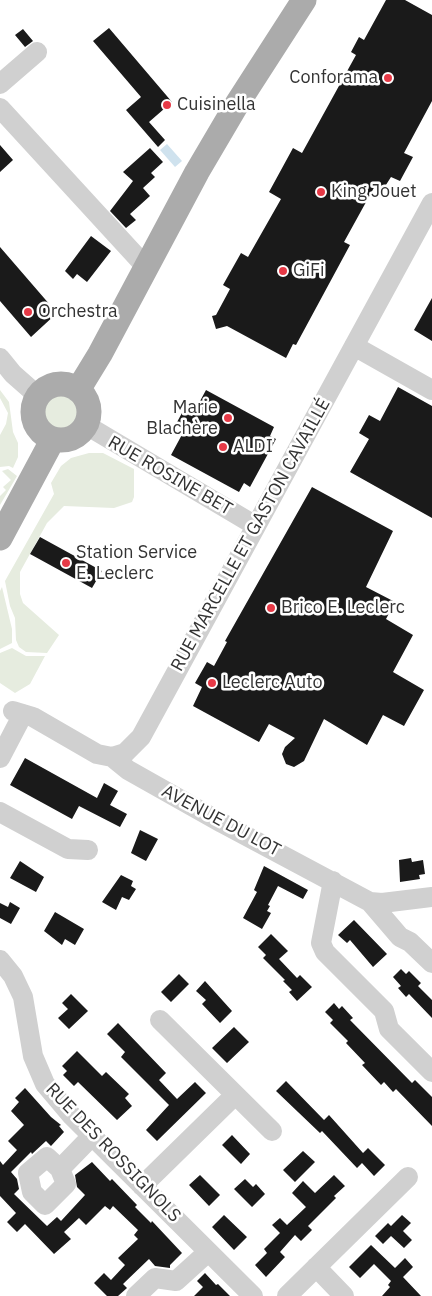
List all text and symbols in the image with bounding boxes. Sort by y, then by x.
place label: Conforama [289,67,378,89]
marker: Conforama [382,72,394,84]
place label: Cuisinella [177,94,256,116]
marker: Cuisinella [161,99,173,111]
place label: King Jouet [331,181,417,203]
marker: King Jouet [315,186,327,198]
place label: GiFi [293,260,325,282]
marker: GiFi [277,265,289,277]
place label: Orchestra [38,301,118,323]
marker: Orchestra [22,306,34,318]
street label: RUE MARCELLE ET GASTON CAVAILLÉ [167,395,335,675]
place label: Marie Blachère [146,397,218,439]
marker: Marie Blachère [222,412,234,424]
street label: RUE ROSINE BET [104,432,236,520]
place label: ALDI [233,436,273,458]
marker: ALDI [217,441,229,453]
place label: Station Service E. Leclerc [76,542,197,584]
marker: Station Service E. Leclerc [60,557,72,569]
place label: Brico E. Leclerc [281,597,405,619]
marker: Brico E. Leclerc [265,602,277,614]
place label: Leclerc Auto [222,672,322,694]
marker: Leclerc Auto [206,677,218,689]
street label: AVENUE DU LOT [158,781,284,861]
street label: RUE DES ROSSIGNOLS [41,1079,185,1227]

